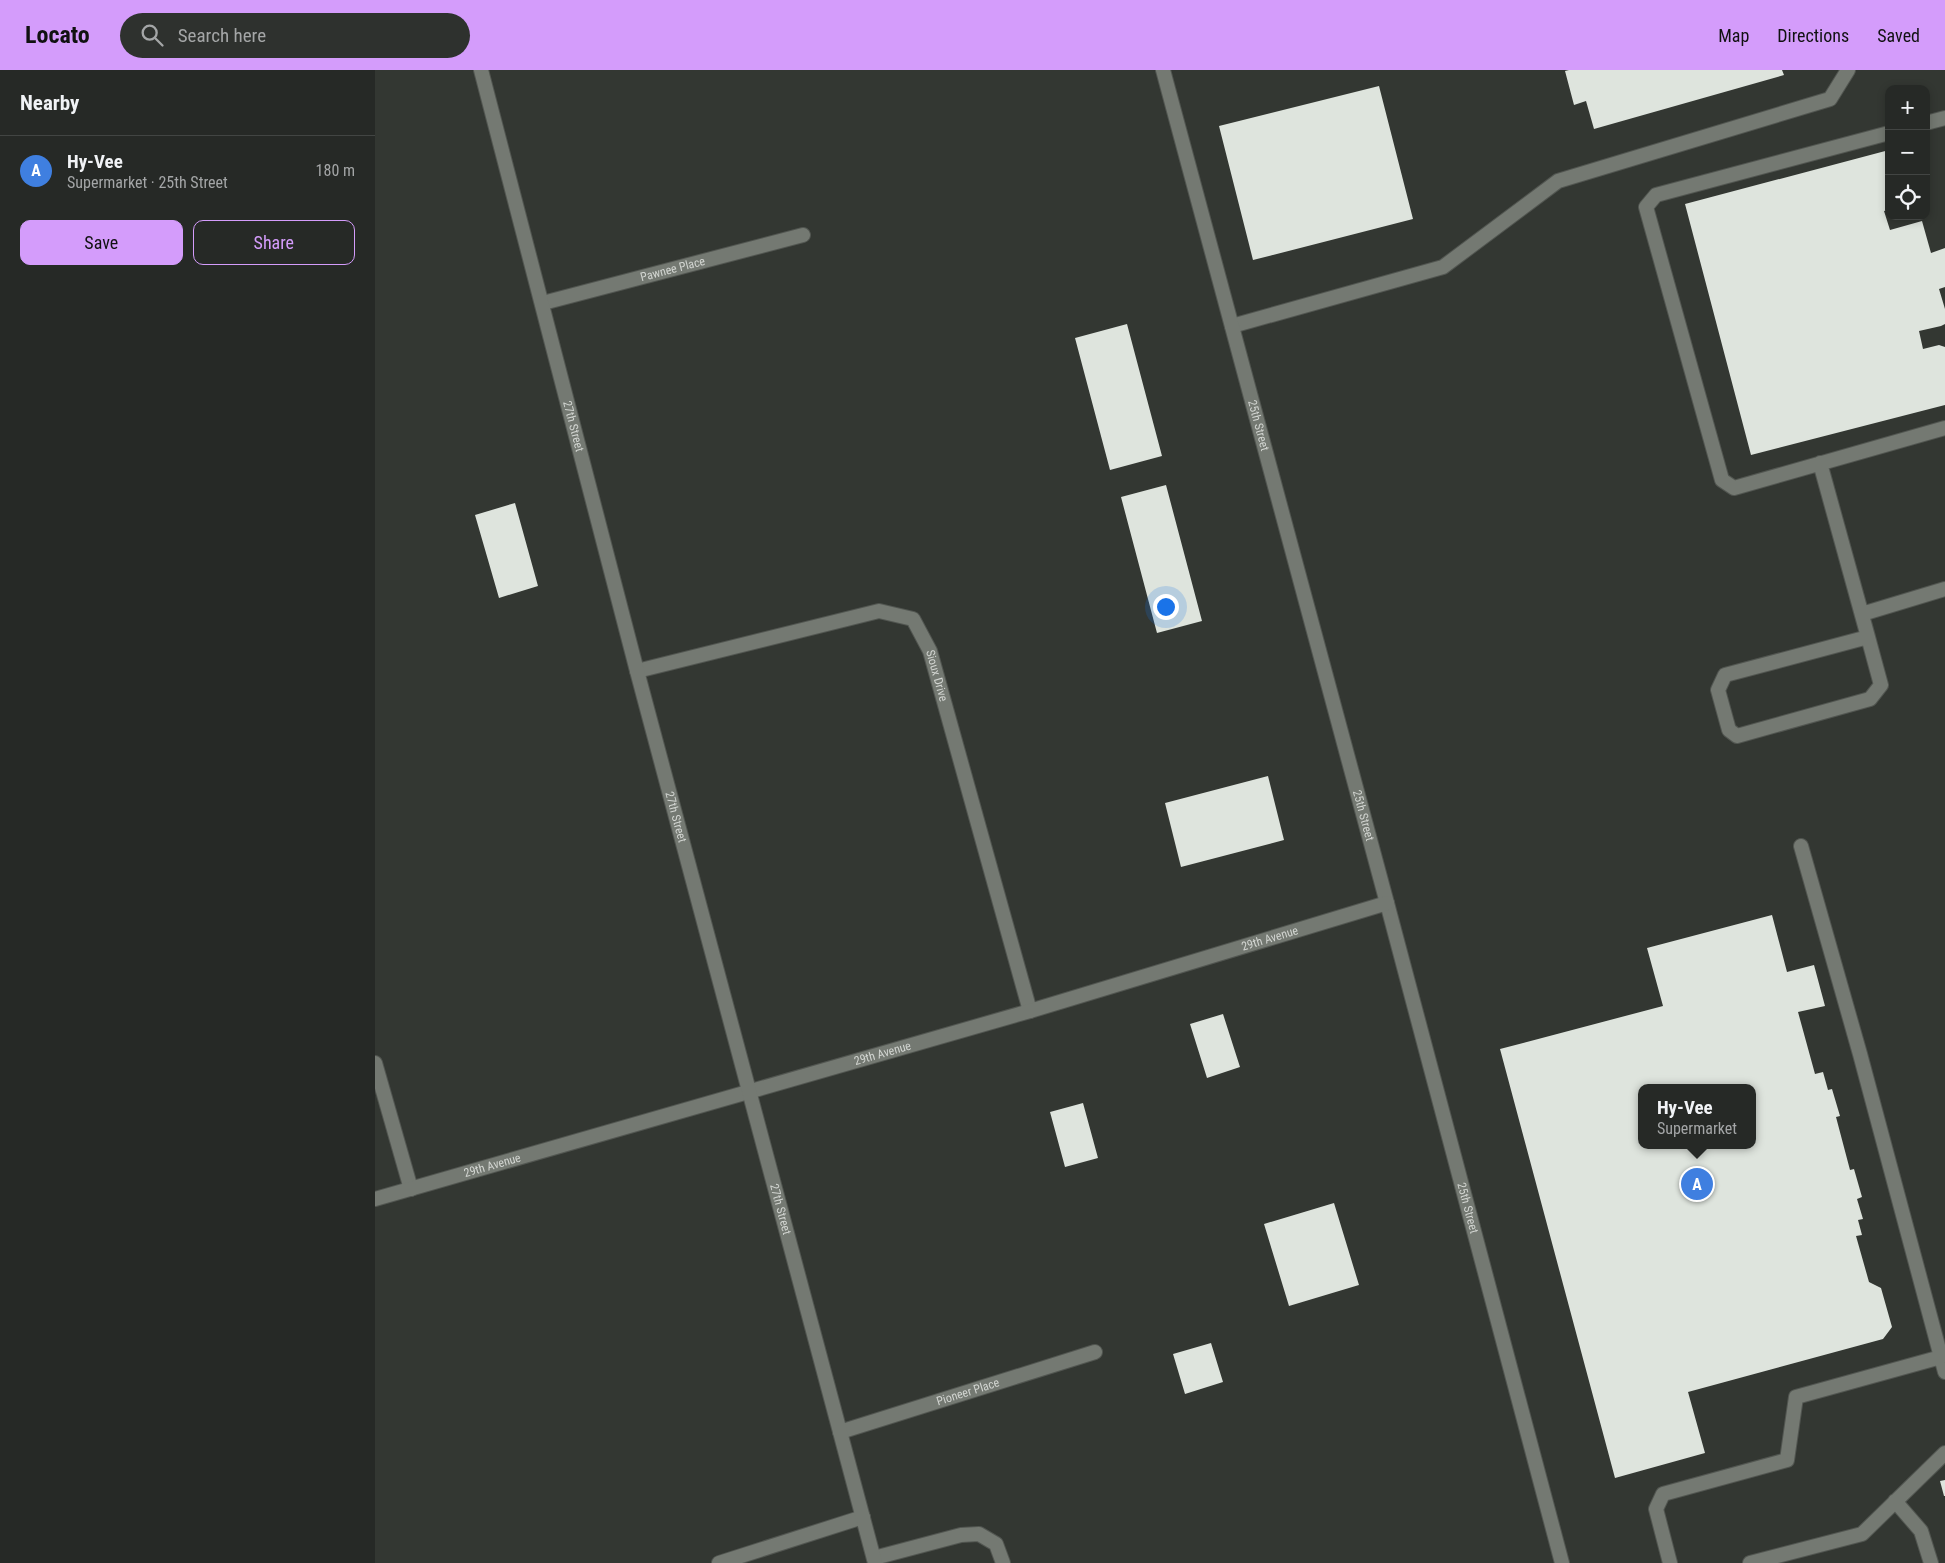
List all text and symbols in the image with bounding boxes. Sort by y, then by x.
search box [120,13,470,58]
text: Locato [25,21,90,49]
icon: search [138,21,166,49]
text: Search here [178,24,266,47]
text: Map [1718,25,1749,46]
text: Directions [1777,25,1849,46]
text: Saved [1877,25,1920,46]
map controls [1885,85,1930,220]
button: + [1885,85,1930,130]
text: Nearby [20,91,79,115]
button: − [1885,130,1930,175]
text: Hy-Vee [67,150,123,173]
text: A [31,161,41,180]
text: 180 m [316,161,355,180]
text: Supermarket · 25th Street [67,173,228,192]
button: locate [1885,175,1930,220]
button: Save [20,220,183,265]
button: Share [193,220,355,265]
street label: Pawnee Place [639,254,707,284]
street label: 25th Street [1245,398,1272,453]
street label: 27th Street [560,399,587,454]
your location [1153,594,1179,620]
street label: Sioux Drive [923,648,951,703]
street label: 25th Street [1350,789,1377,843]
street label: 27th Street [662,790,690,844]
street label: 29th Avenue [1240,923,1300,954]
street label: 29th Avenue [852,1038,913,1068]
popup [1638,1084,1756,1149]
text: Hy-Vee [1657,1096,1713,1119]
text: Supermarket [1657,1119,1737,1138]
street label: 29th Avenue [462,1150,523,1180]
pin: A [1681,1165,1713,1203]
street label: 25th Street [1454,1181,1481,1235]
street label: 27th Street [767,1182,794,1237]
street label: Pioneer Place [935,1375,1001,1408]

